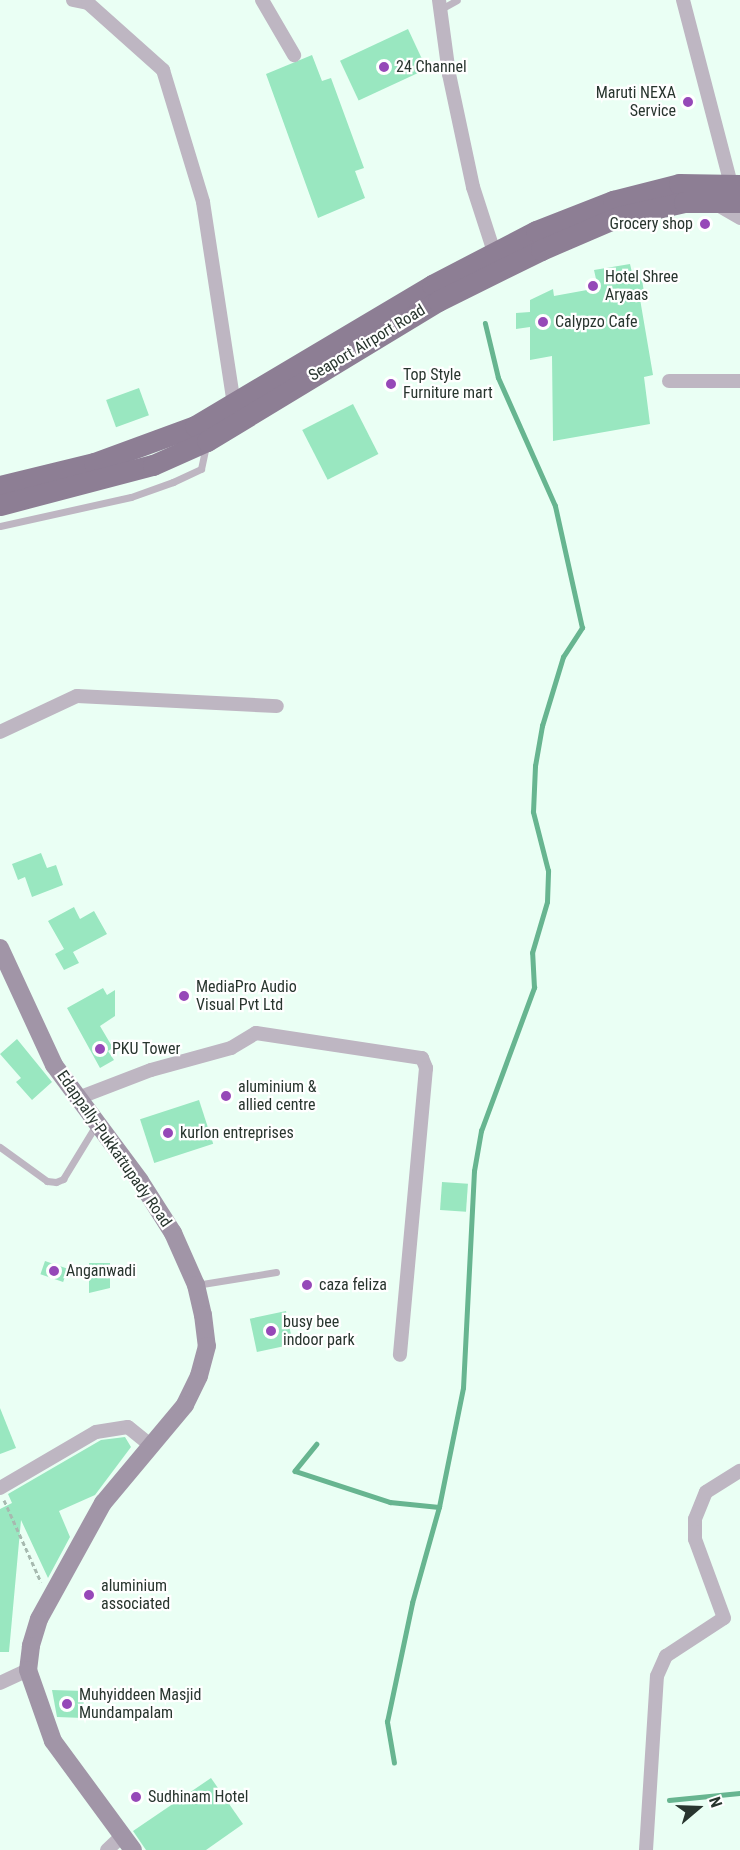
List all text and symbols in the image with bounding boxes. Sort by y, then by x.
place label: 24 Channel [396,57,467,77]
marker: 24 Channel [377,60,391,74]
place label: Maruti NEXA Service [596,83,676,121]
marker: Maruti NEXA Service [681,95,695,109]
place label: Grocery shop [610,214,693,234]
marker: Grocery shop [698,217,712,231]
place label: Hotel Shree Aryaas [605,267,678,305]
marker: Hotel Shree Aryaas [586,279,600,293]
street label: Seaport Airport Road [305,301,429,385]
place label: Calypzo Cafe [555,312,638,332]
marker: Calypzo Cafe [536,315,550,329]
place label: Top Style Furniture mart [403,365,493,403]
marker: Top Style Furniture mart [384,377,398,391]
place label: MediaPro Audio Visual Pvt Ltd [196,977,297,1015]
marker: MediaPro Audio Visual Pvt Ltd [177,989,191,1003]
place label: PKU Tower [112,1039,181,1059]
marker: PKU Tower [93,1042,107,1056]
street label: Edappally-Pukkattupady Road [53,1067,175,1231]
place label: aluminium & allied centre [238,1077,316,1115]
marker: aluminium & allied centre [219,1089,233,1103]
place label: kurlon entreprises [180,1123,294,1143]
marker: kurlon entreprises [161,1126,175,1140]
place label: Anganwadi [66,1261,136,1281]
marker: Anganwadi [47,1264,61,1278]
place label: caza feliza [319,1275,387,1295]
marker: caza feliza [300,1278,314,1292]
place label: busy bee indoor park [283,1312,355,1350]
marker: busy bee indoor park [264,1324,278,1338]
place label: aluminium associated [101,1576,170,1614]
marker: aluminium associated [82,1588,96,1602]
place label: Muhyiddeen Masjid Mundampalam [79,1685,201,1723]
marker: Muhyiddeen Masjid Mundampalam [60,1697,74,1711]
north arrow [668,1778,728,1838]
place label: Sudhinam Hotel [148,1787,248,1807]
marker: Sudhinam Hotel [129,1790,143,1804]
text: N [705,1794,726,1810]

